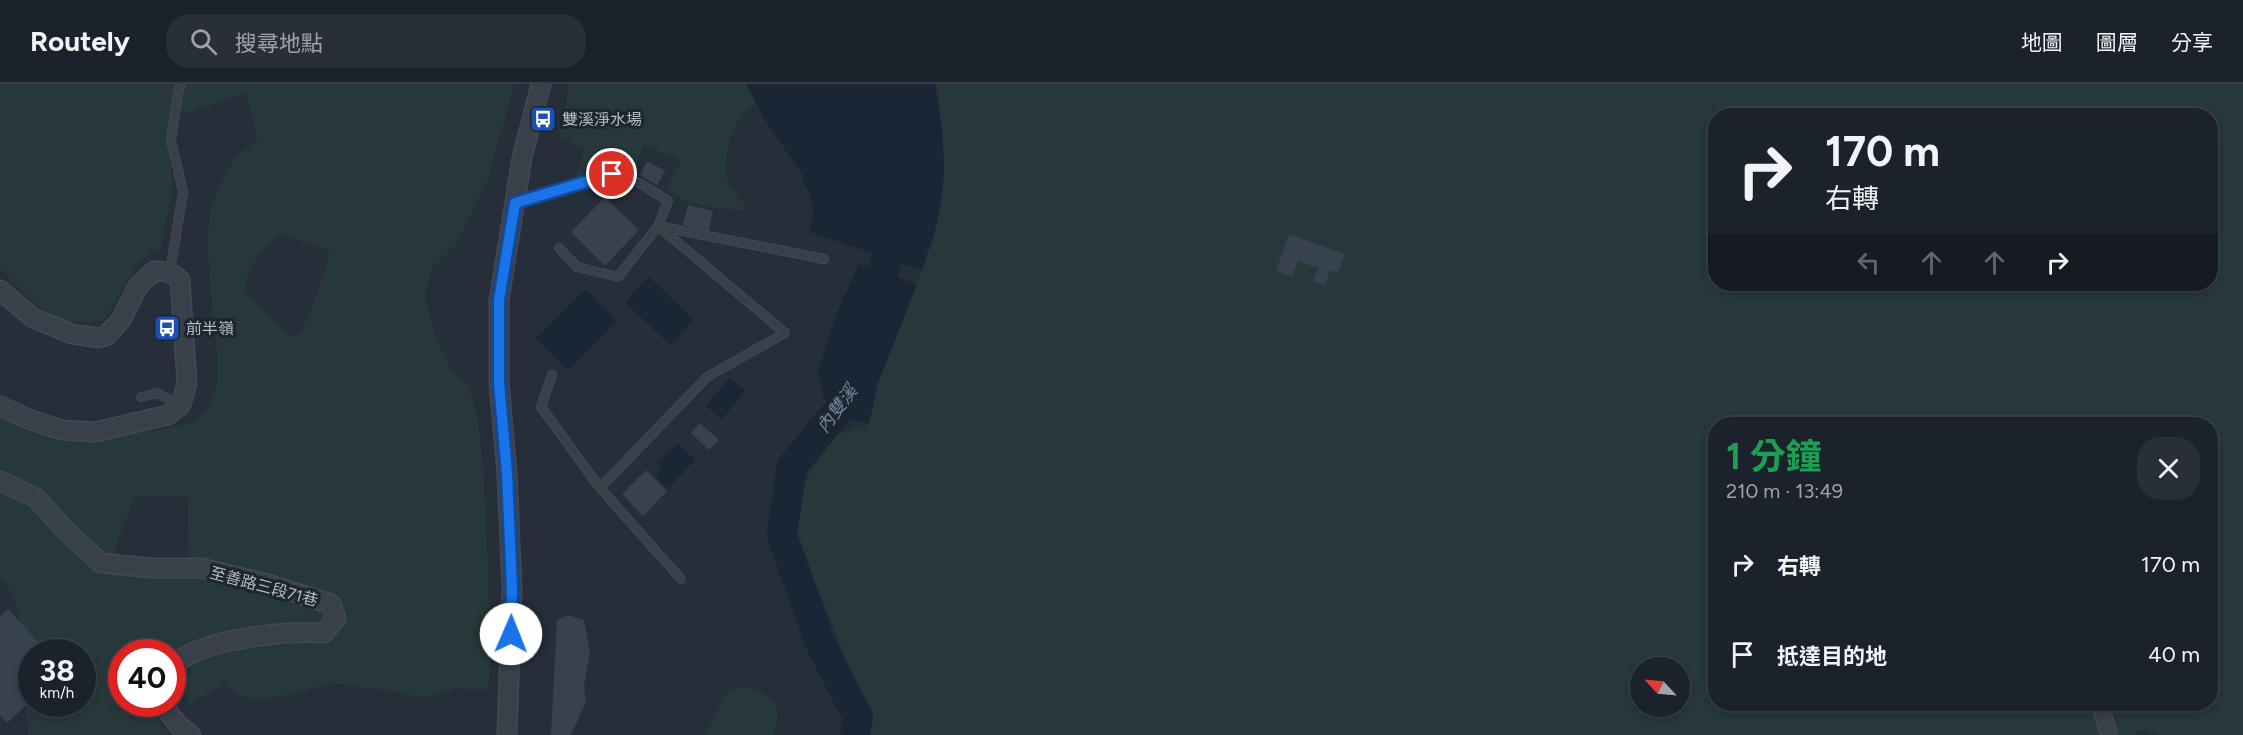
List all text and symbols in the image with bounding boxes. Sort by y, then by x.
search box [166,14,586,68]
text: Routely [30,24,130,58]
icon: search [187,25,220,58]
text: 搜尋地點 [235,30,323,57]
text: 地圖 [2021,30,2063,55]
text: 圖層 [2096,30,2138,55]
text: 分享 [2171,30,2213,55]
bus stop icon: 雙溪淨水場 [528,104,558,134]
place label: 雙溪淨水場 [562,110,642,129]
text: 170 m [1825,126,1940,177]
icon: right [1726,132,1804,210]
pin [586,148,637,199]
icon: arrive [595,157,628,190]
text: 右轉 [1825,182,1879,215]
icon: left [1852,246,1885,279]
icon: ahead [1915,246,1948,279]
icon: ahead [1978,246,2011,279]
icon: right [2041,246,2074,279]
bus stop icon: 前半嶺 [152,313,182,343]
place label: 前半嶺 [186,319,234,338]
water label: 內雙溪 [812,378,864,437]
text: 1 分鐘 [1726,435,1822,478]
button: close [2137,437,2200,500]
text: 210 m · 13:49 [1726,479,1843,503]
icon: right [1726,548,1759,581]
text: 170 m [2141,551,2200,578]
text: 右轉 [1777,553,1821,580]
street label: 至善路三段71巷 [208,563,320,610]
position arrow [479,602,543,666]
icon: arrive [1726,638,1759,671]
speed limit sign: 40 [108,639,186,717]
text: 40 m [2148,641,2200,668]
text: 抵達目的地 [1777,643,1887,670]
text: 38 [39,652,75,689]
north arrow [1630,657,1690,717]
map controls [1630,657,1690,717]
text: km/h [40,684,74,702]

